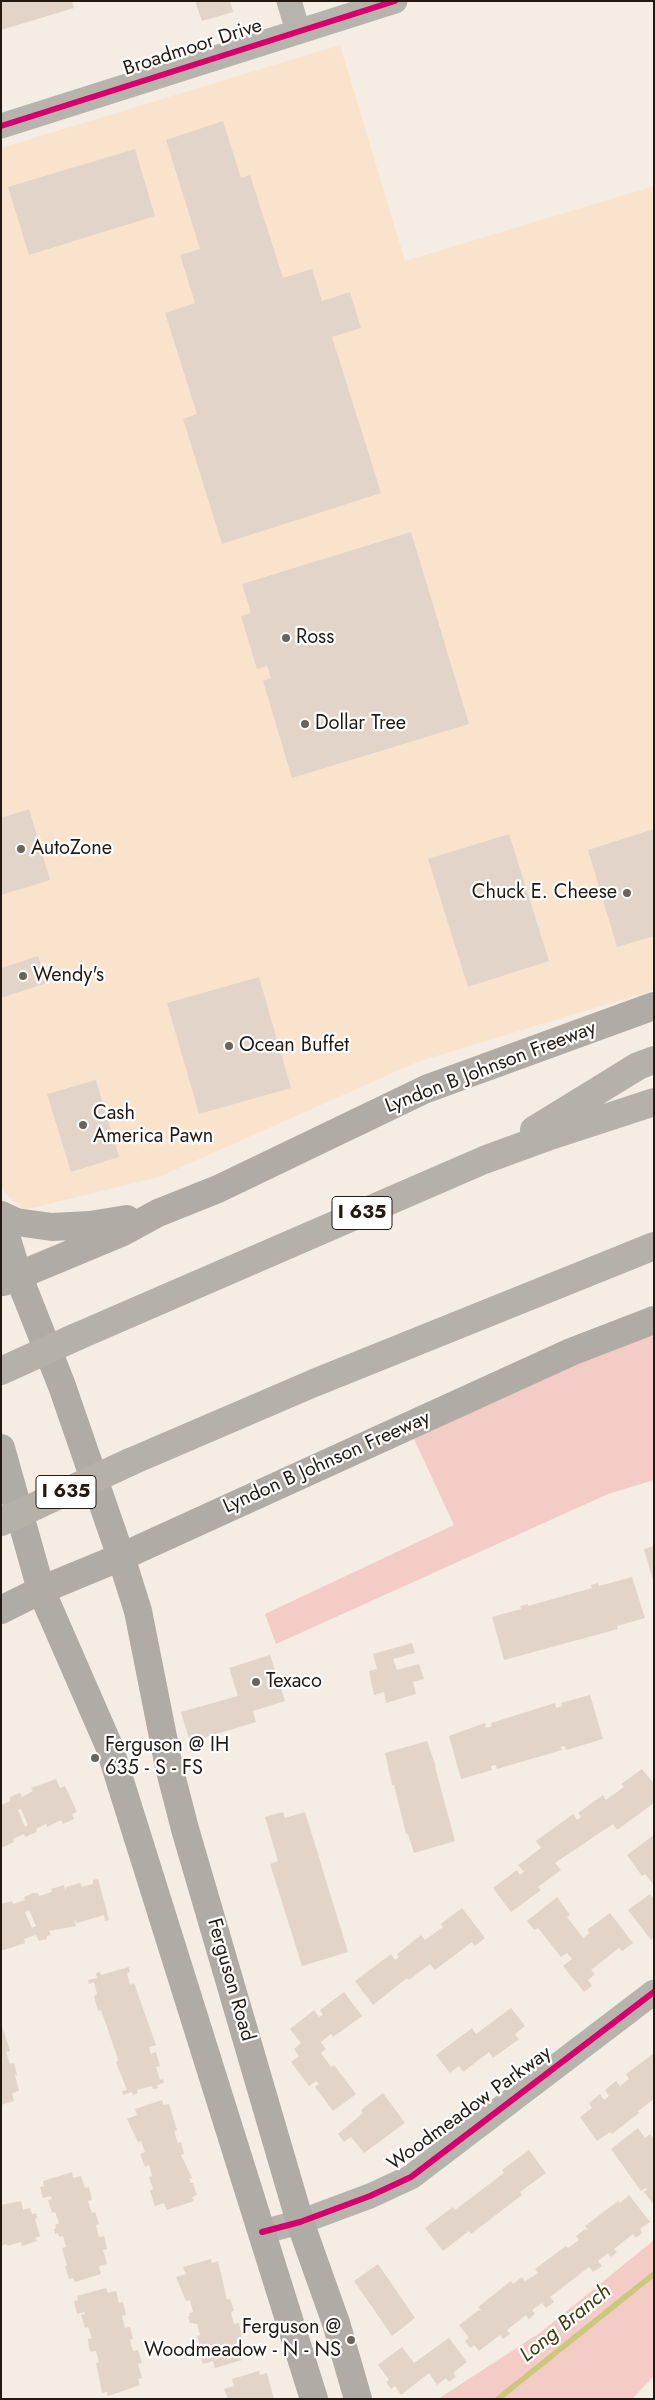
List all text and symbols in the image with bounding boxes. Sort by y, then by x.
street label: Broadmoor Drive [121,14,265,82]
place label: Ross [296,626,334,650]
marker: Ross [280,632,292,644]
place label: Dollar Tree [315,712,406,736]
marker: Dollar Tree [299,718,311,730]
place label: AutoZone [31,837,112,861]
marker: AutoZone [15,843,27,855]
place label: Chuck E. Cheese [472,881,617,905]
marker: Chuck E. Cheese [621,887,633,899]
place label: Wendy's [33,964,104,988]
marker: Wendy's [17,970,29,982]
street label: Lyndon B Johnson Freeway [382,1017,600,1119]
place label: Ocean Buffet [239,1034,349,1058]
marker: Ocean Buffet [223,1040,235,1052]
place label: Cash America Pawn [93,1102,213,1149]
marker: Cash America Pawn [77,1119,89,1131]
road number: I 635 [332,1196,392,1230]
street label: Lyndon B Johnson Freeway [220,1407,434,1519]
road number: I 635 [36,1475,96,1508]
place label: Texaco [266,1670,322,1694]
marker: Texaco [250,1676,262,1688]
place label: Ferguson @ IH 635 - S - FS [105,1734,229,1781]
marker: Ferguson @ IH 635 - S - FS [89,1752,101,1764]
street label: Ferguson Road [201,1916,259,2044]
street label: Woodmeadow Parkway [383,2042,557,2176]
water label: Long Branch [515,2280,617,2368]
place label: Ferguson @ Woodmeadow - N - NS [144,2316,341,2363]
marker: Ferguson @ Woodmeadow - N - NS [345,2334,357,2346]

